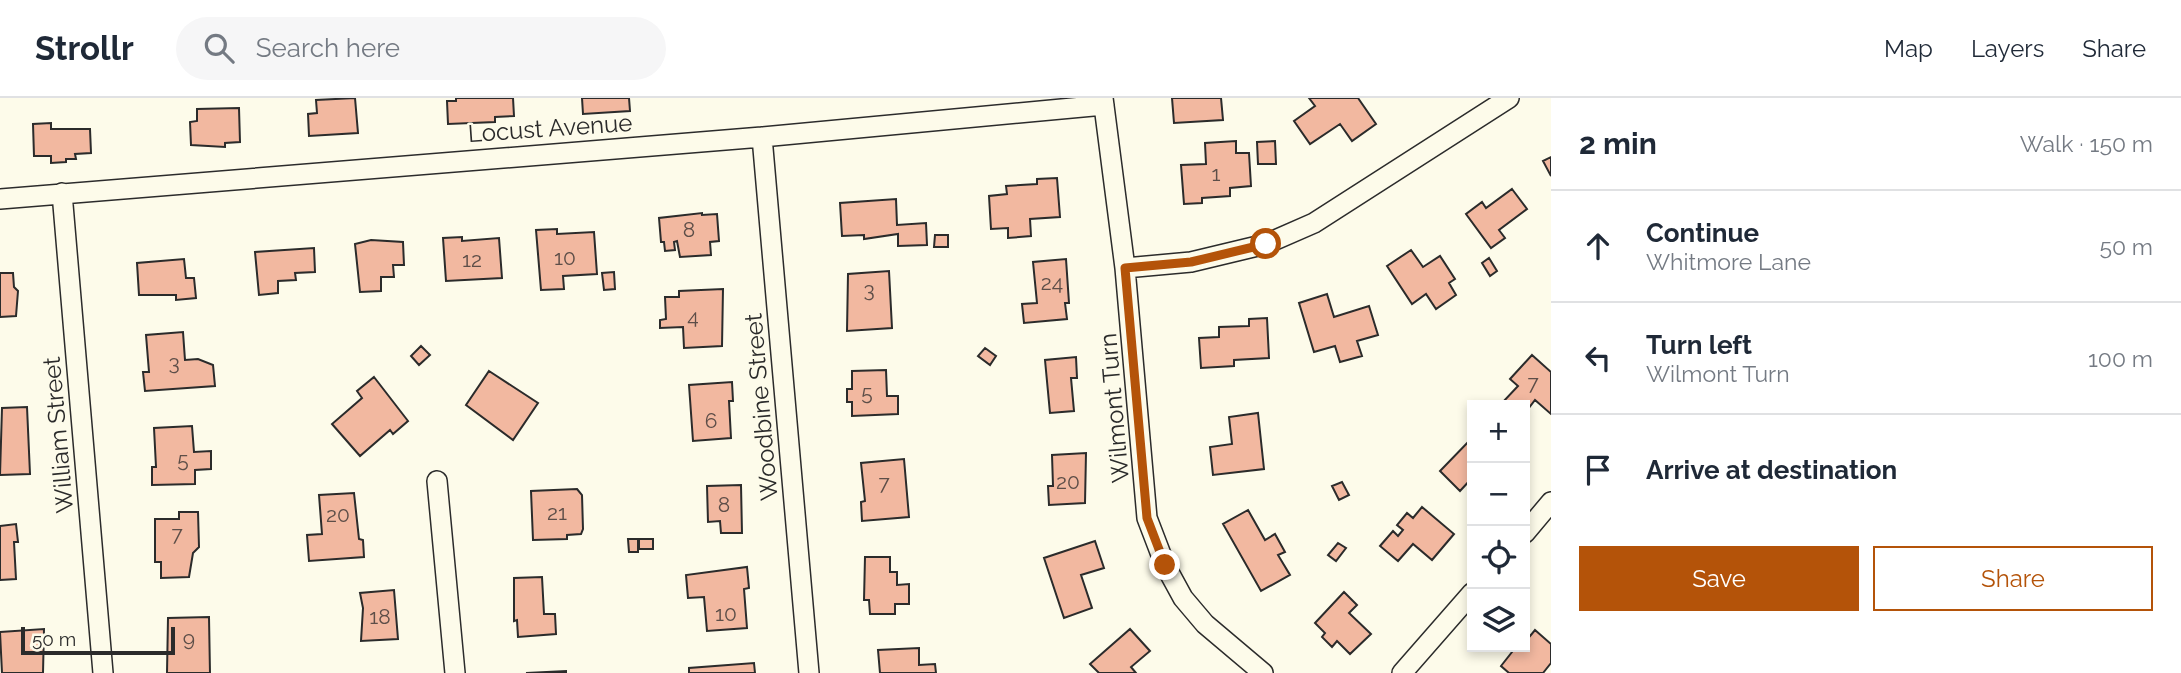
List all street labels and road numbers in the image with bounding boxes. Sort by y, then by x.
street label: Locust Avenue [467,108,633,148]
street label: Woodbine Street [738,312,784,502]
street label: Wilmont Turn [1093,332,1135,484]
street label: William Street [37,356,79,514]

